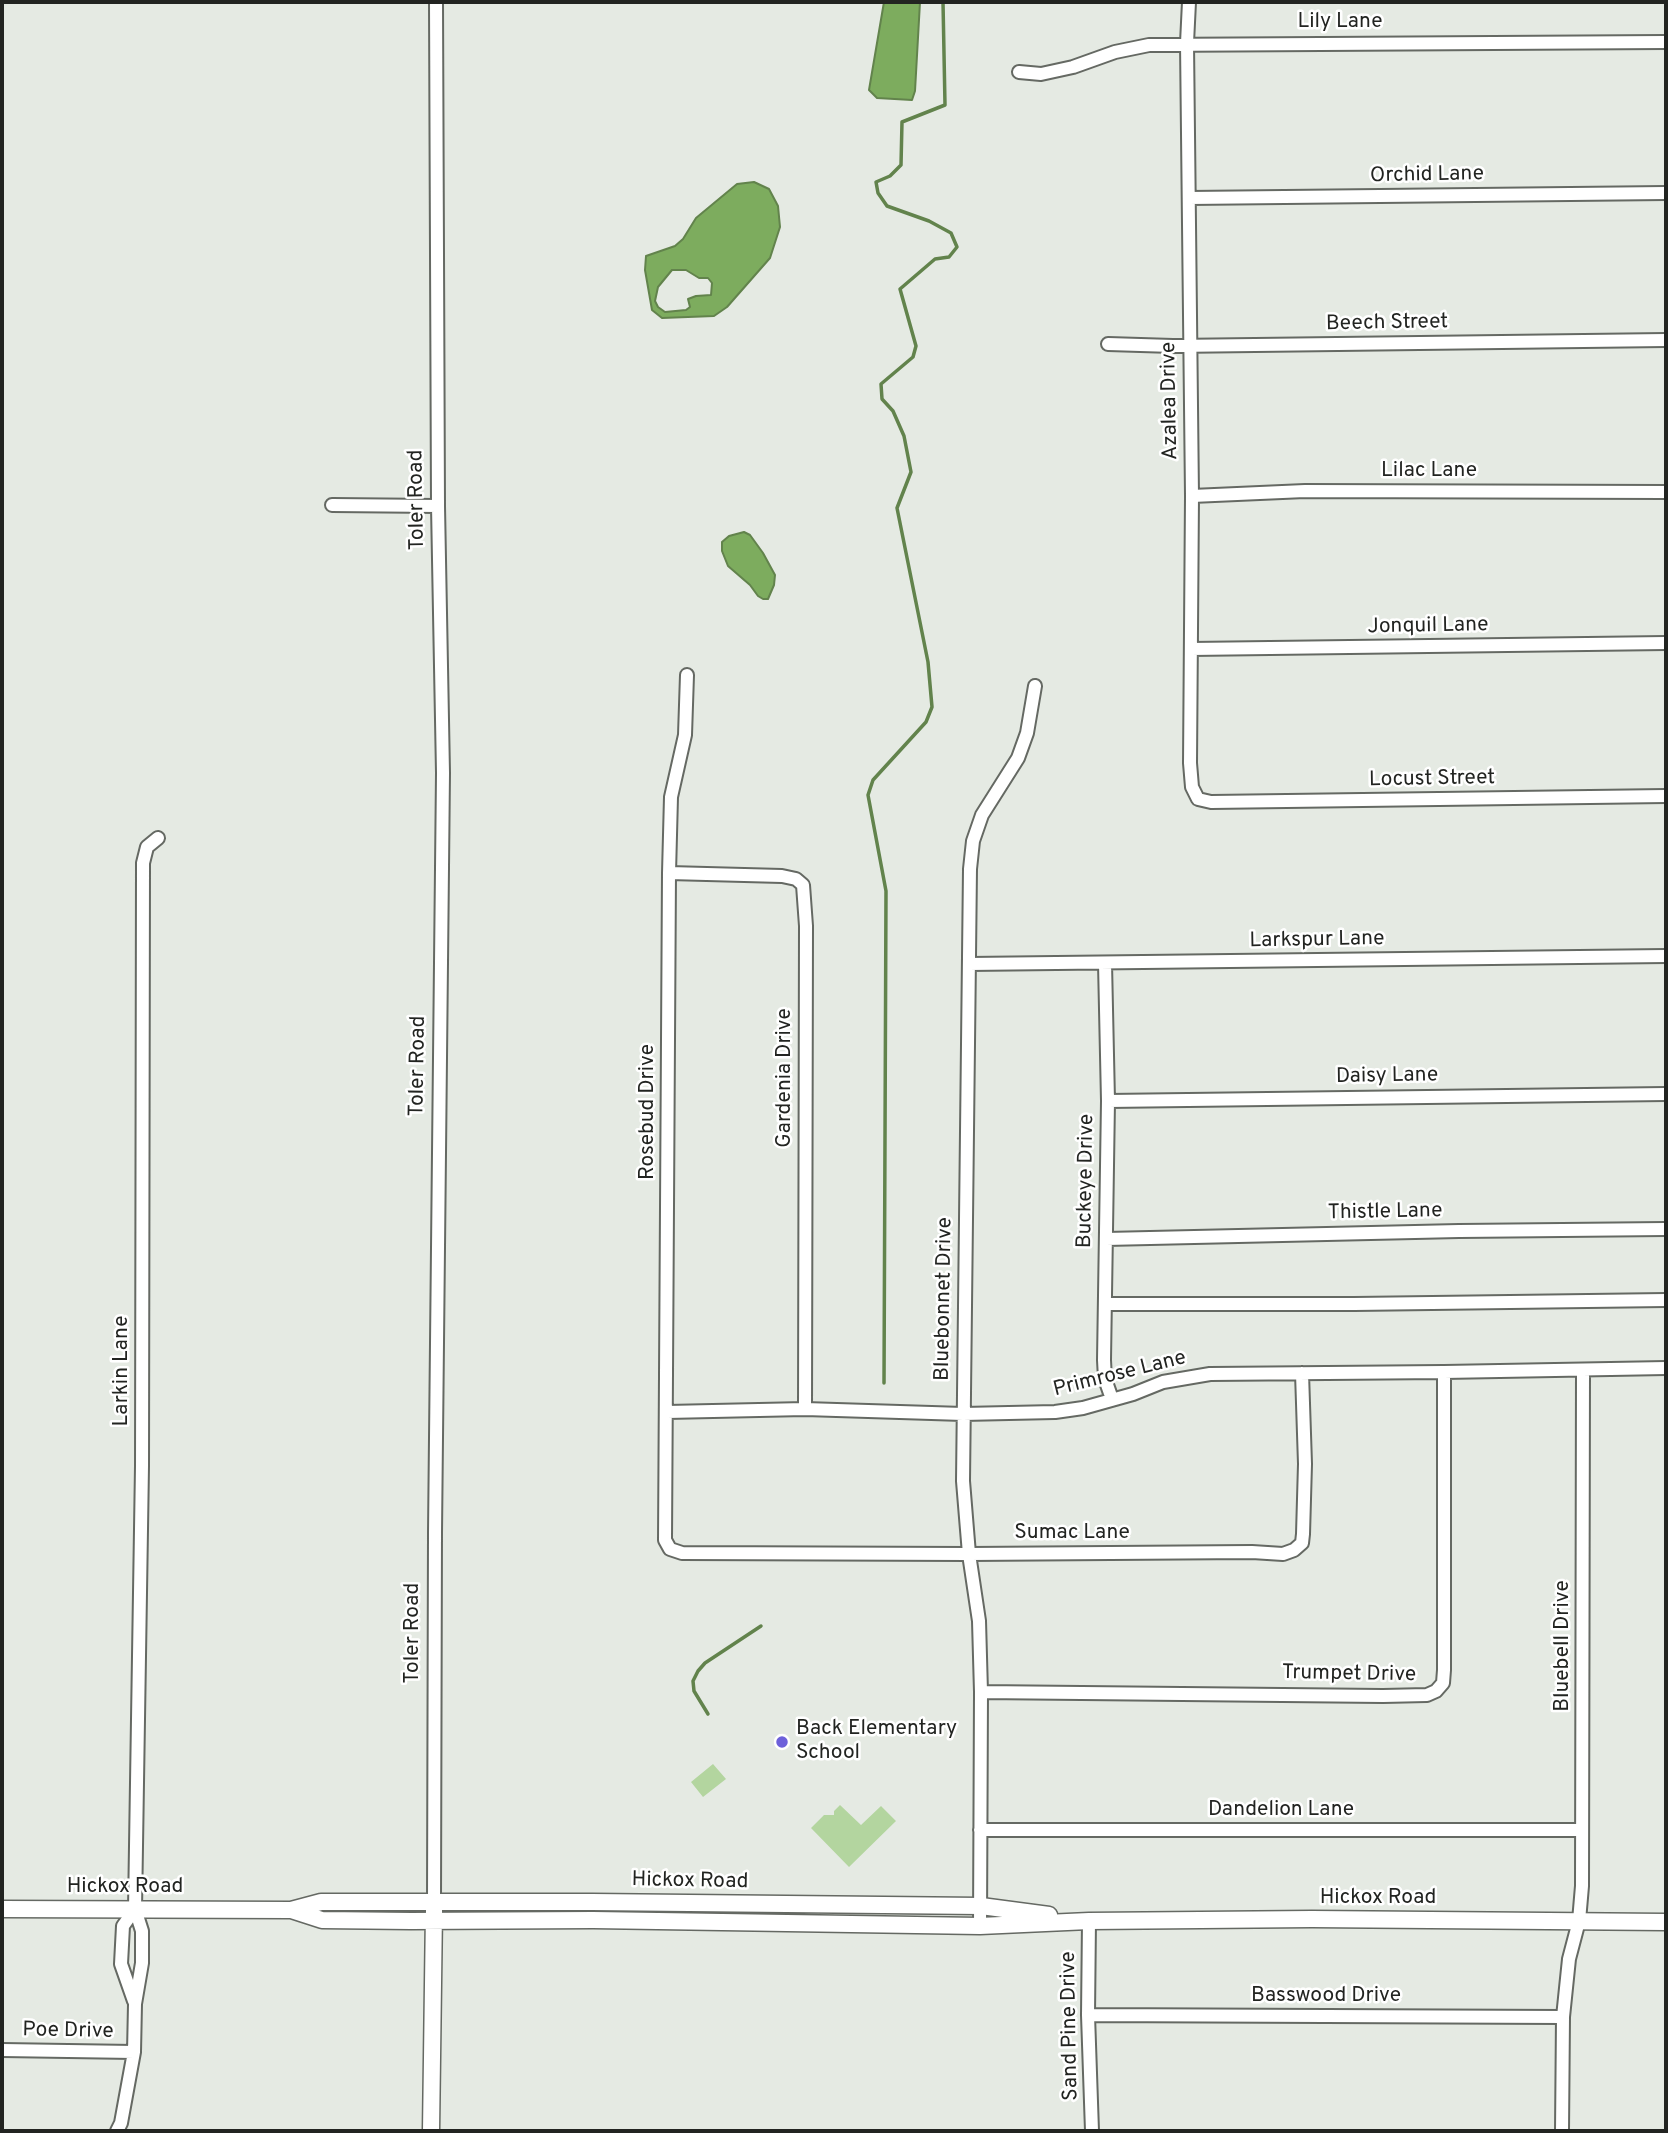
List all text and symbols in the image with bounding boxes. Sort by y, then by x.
street label: Lily Lane [1297,10,1383,36]
street label: Orchid Lane [1370,162,1484,190]
street label: Beech Street [1326,310,1448,338]
street label: Azalea Drive [1157,342,1185,460]
street label: Toler Road [405,449,431,551]
street label: Lilac Lane [1381,459,1477,485]
street label: Jonquil Lane [1367,613,1489,641]
street label: Locust Street [1369,766,1495,794]
street label: Larkspur Lane [1249,927,1385,955]
street label: Gardenia Drive [773,1008,799,1148]
street label: Toler Road [406,1015,432,1117]
street label: Rosebud Drive [636,1044,662,1180]
street label: Daisy Lane [1336,1064,1438,1090]
street label: Buckeye Drive [1073,1114,1101,1248]
street label: Thistle Lane [1327,1199,1443,1227]
street label: Bluebonnet Drive [931,1217,959,1381]
street label: Larkin Lane [110,1316,136,1426]
street label: Primrose Lane [1051,1346,1189,1404]
street label: Sumac Lane [1014,1521,1130,1547]
street label: Bluebell Drive [1551,1580,1577,1712]
street label: Toler Road [401,1583,427,1683]
street label: Trumpet Drive [1282,1661,1416,1689]
place label: Back Elementary School [796,1717,957,1767]
marker: Back Elementary School [774,1734,790,1750]
street label: Dandelion Lane [1208,1798,1354,1824]
street label: Hickox Road [631,1868,749,1896]
street label: Hickox Road [67,1875,183,1901]
street label: Hickox Road [1320,1886,1436,1912]
street label: Sand Pine Drive [1057,1951,1085,2101]
street label: Basswood Drive [1251,1984,1401,2010]
street label: Poe Drive [22,2019,114,2045]

